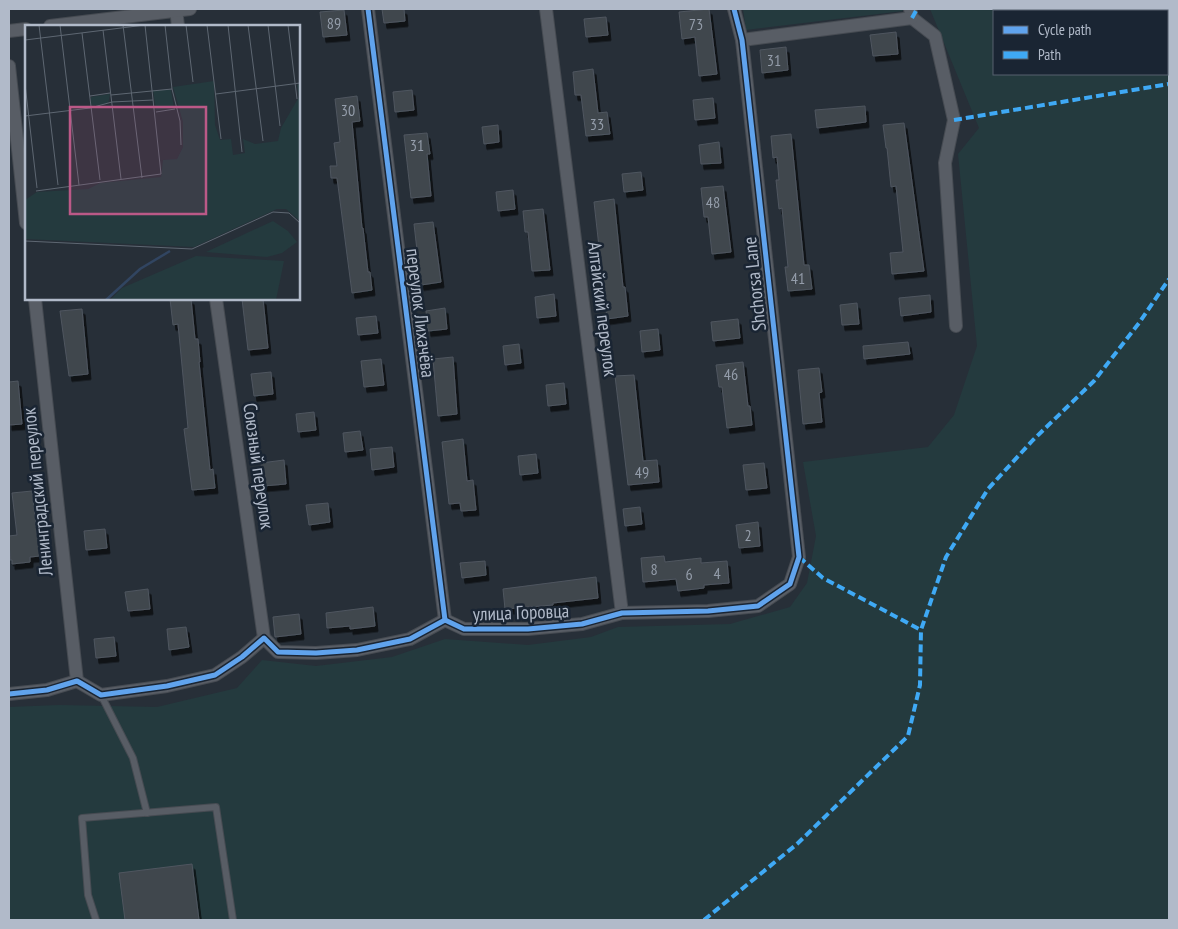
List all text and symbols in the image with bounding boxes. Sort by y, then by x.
legend [993,10,1168,75]
house number: 89 [327,13,341,33]
house number: 73 [689,14,703,34]
text: Cycle path [1038,20,1091,39]
inset map [25,25,300,300]
text: Path [1038,45,1061,64]
house number: 31 [767,50,781,70]
house number: 30 [341,100,355,120]
house number: 33 [590,114,604,134]
house number: 31 [410,135,424,155]
house number: 48 [706,192,720,212]
street label: Shchorsa Lane [737,236,771,332]
street label: Алтайский переулок [583,240,623,378]
street label: переулок Лихачёва [401,247,441,379]
house number: 41 [791,268,805,288]
house number: 46 [724,364,738,384]
street label: Союзный переулок [238,401,280,531]
street label: Ленинградский переулок [16,406,58,578]
house number: 49 [635,462,649,482]
house number: 2 [744,525,752,545]
house number: 8 [650,559,658,579]
house number: 4 [713,563,721,583]
house number: 6 [685,564,693,584]
street label: улица Горовца [472,598,570,626]

